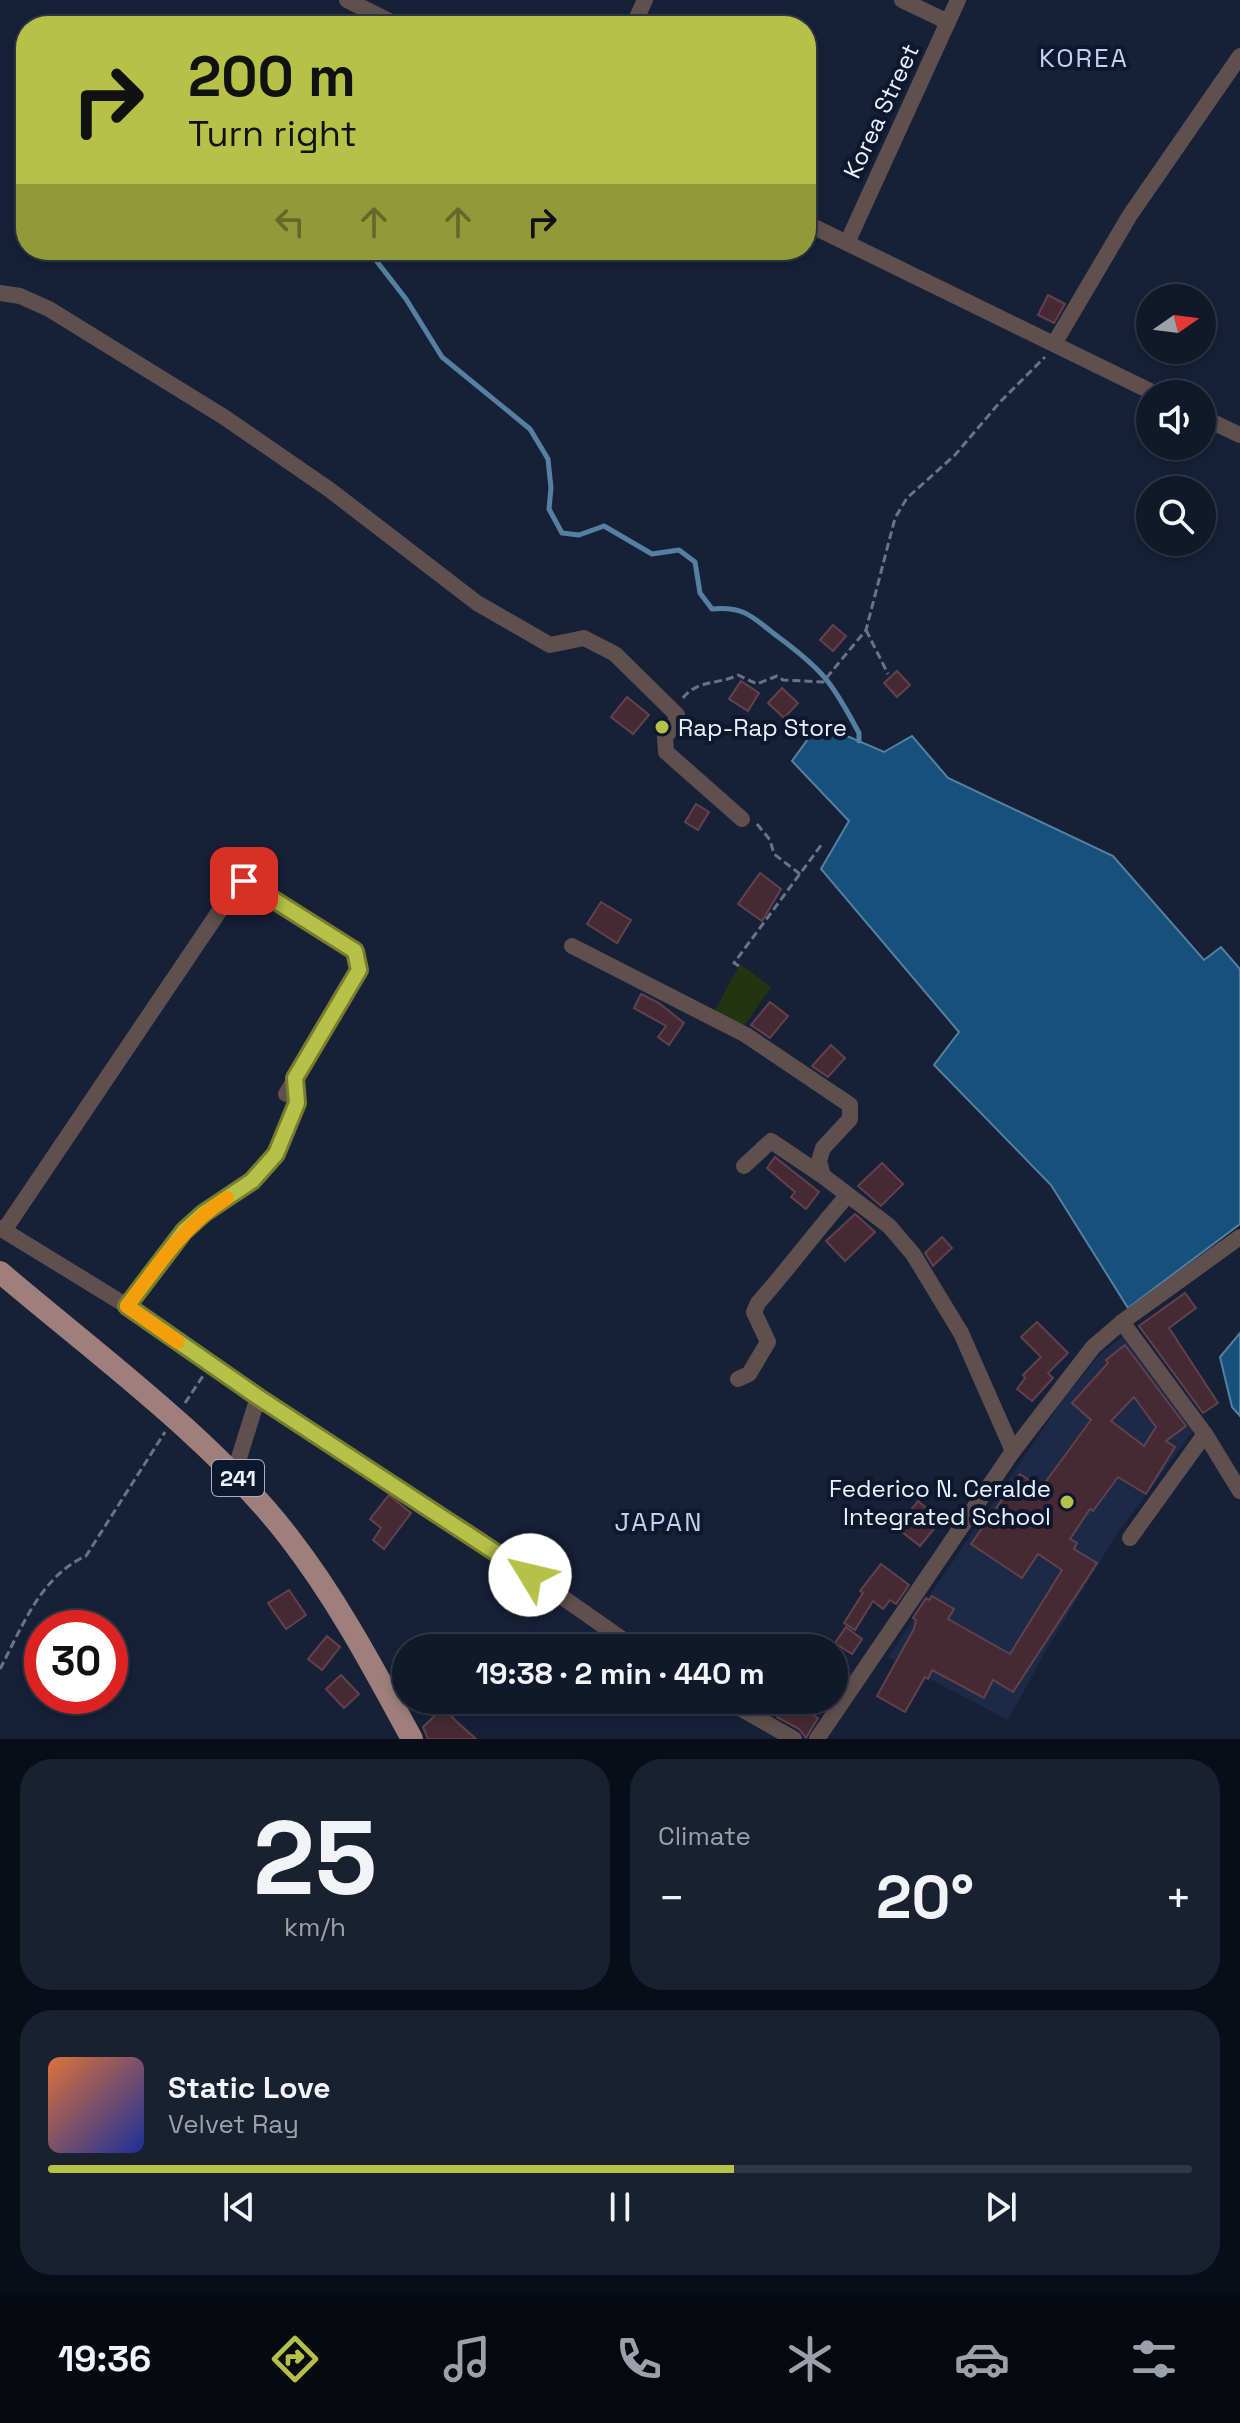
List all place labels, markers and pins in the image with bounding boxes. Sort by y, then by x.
place label: Rap-Rap Store [678,712,847,743]
marker: Rap-Rap Store [653,718,671,736]
pin [210,847,278,915]
place label: Federico N. Ceralde Integrated School [829,1473,1051,1532]
marker: Federico N. Ceralde Integrated School [1058,1493,1076,1511]

